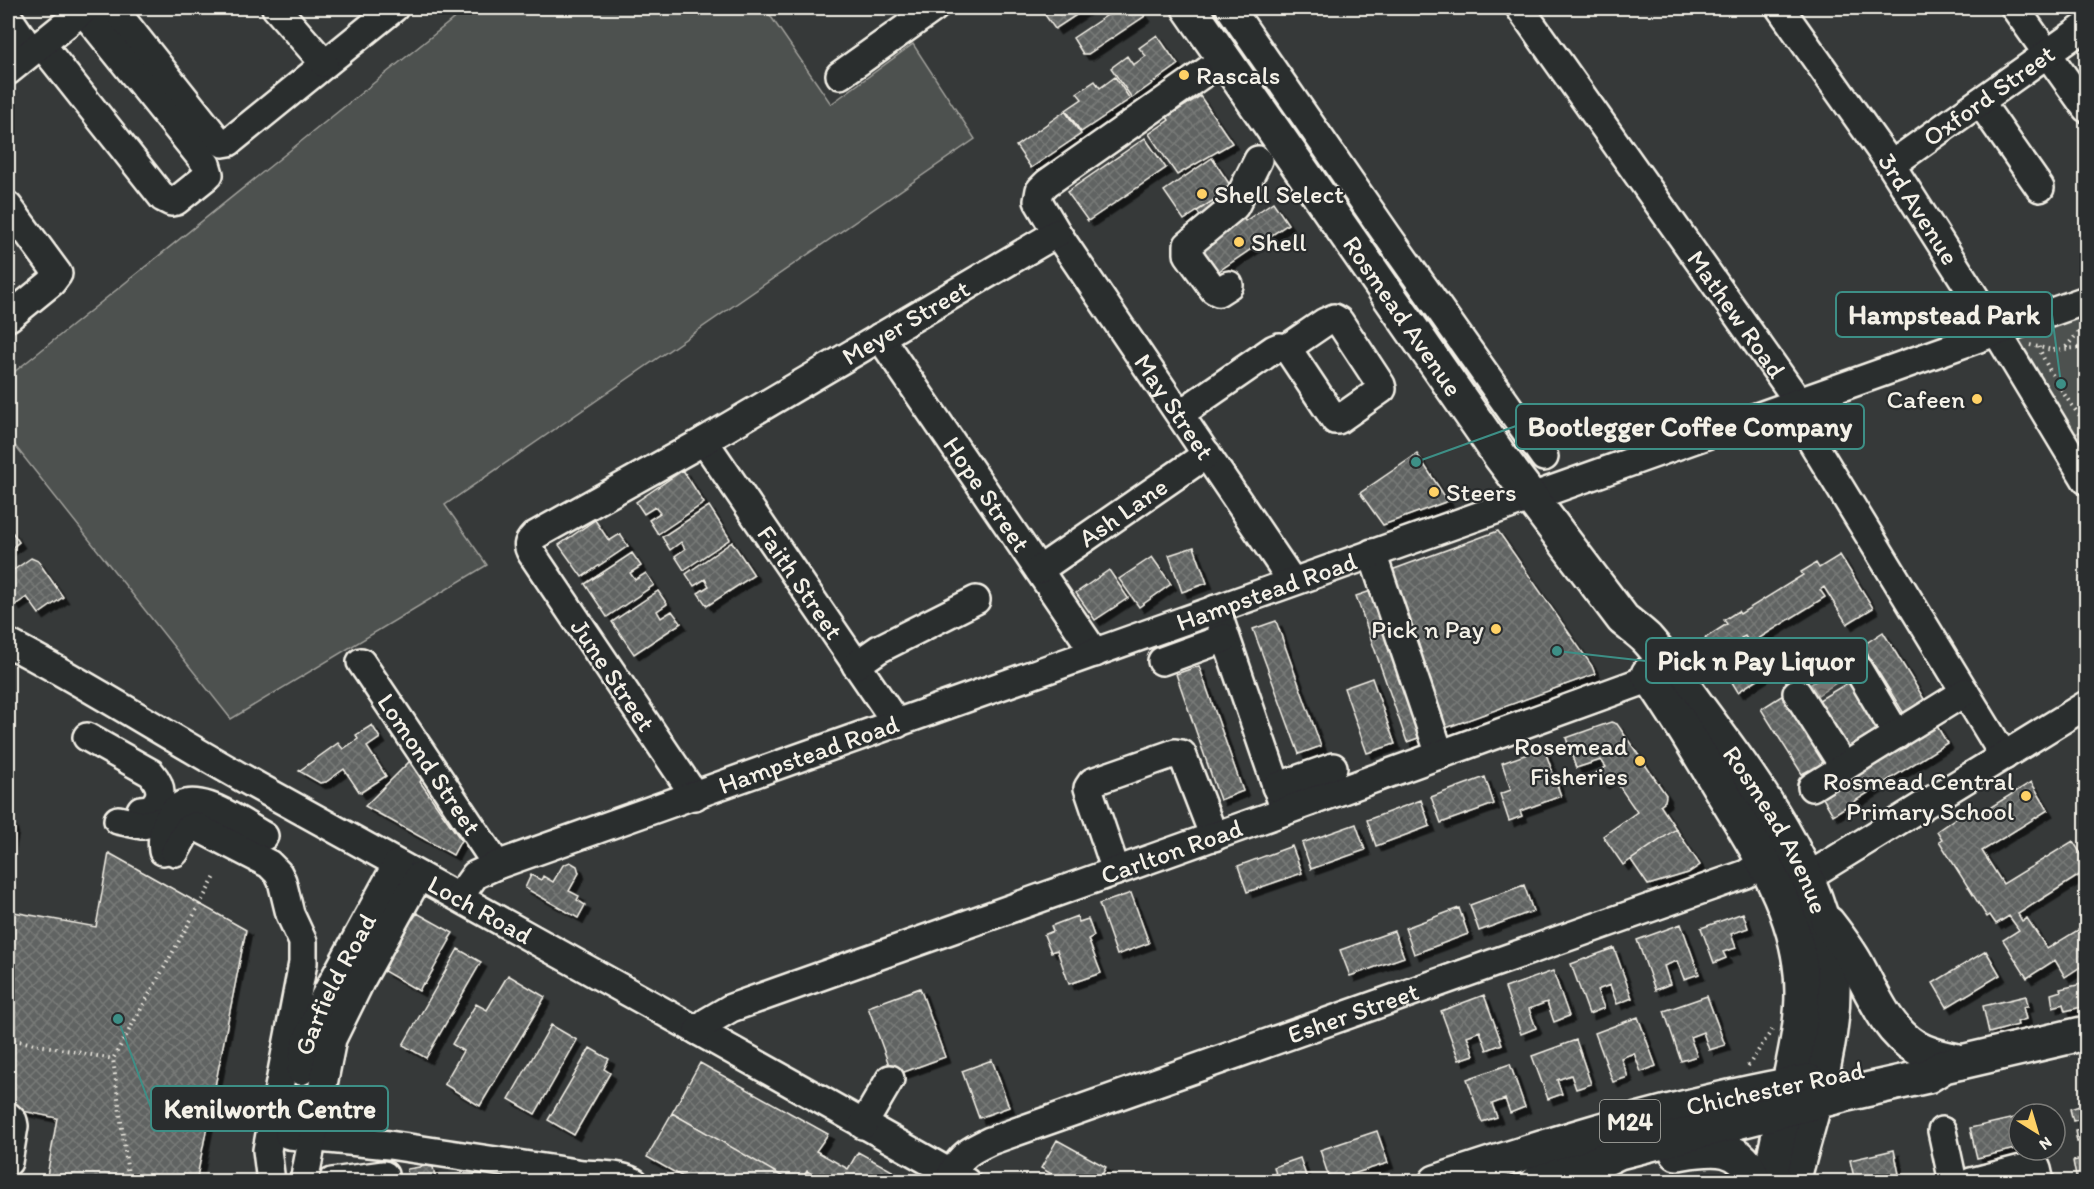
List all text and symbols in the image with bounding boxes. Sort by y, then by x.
street label: Oxford Street [1917,37,2061,153]
place label: Rascals [1196,59,1280,91]
marker: Rascals [1177,68,1191,82]
street label: 3rd Avenue [1871,146,1966,271]
place label: Shell Select [1214,178,1344,210]
marker: Shell Select [1195,187,1209,201]
place label: Shell [1251,226,1307,258]
street label: Rosmead Avenue [1336,229,1470,403]
marker: Shell [1232,235,1246,249]
street label: Mathew Road [1680,244,1793,385]
street label: Meyer Street [836,272,975,372]
callout: Hampstead Park [1836,292,2052,337]
text: Hampstead Park [1848,298,2041,331]
street label: May Street [1127,348,1222,466]
place label: Cafeen [1886,383,1965,415]
marker: Cafeen [1970,392,1984,406]
callout: Bootlegger Coffee Company [1516,404,1864,449]
text: Bootlegger Coffee Company [1528,410,1853,443]
street label: Hope Street [936,430,1038,558]
street label: Ash Lane [1072,470,1174,554]
place label: Steers [1446,476,1517,508]
marker: Steers [1427,485,1441,499]
street label: Faith Street [750,519,851,646]
street label: Hampstead Road [1172,545,1361,638]
street label: June Street [564,613,662,738]
place label: Pick n Pay [1371,613,1484,645]
marker: Pick n Pay [1489,622,1503,636]
callout: Pick n Pay Liquor [1646,638,1867,683]
text: Pick n Pay Liquor [1657,644,1856,677]
street label: Lomond Street [370,687,489,841]
street label: Hampstead Road [714,707,903,801]
place label: Rosemead Fisheries [1514,730,1628,792]
street label: Rosmead Avenue [1716,739,1835,918]
marker: Rosemead Fisheries [1633,754,1647,768]
place label: Rosmead Central Primary School [1823,765,2014,827]
marker: Rosmead Central Primary School [2019,789,2033,803]
street label: Carlton Road [1096,811,1247,891]
street label: Loch Road [422,868,538,951]
street label: Garfield Road [288,907,384,1058]
street label: Esher Street [1283,975,1423,1051]
street label: Chichester Road [1683,1053,1868,1123]
callout: Kenilworth Centre [151,1086,388,1131]
text: Kenilworth Centre [164,1092,376,1125]
road number: M24 [1600,1100,1660,1142]
north arrow [2007,1102,2067,1162]
text: N [2036,1133,2056,1154]

